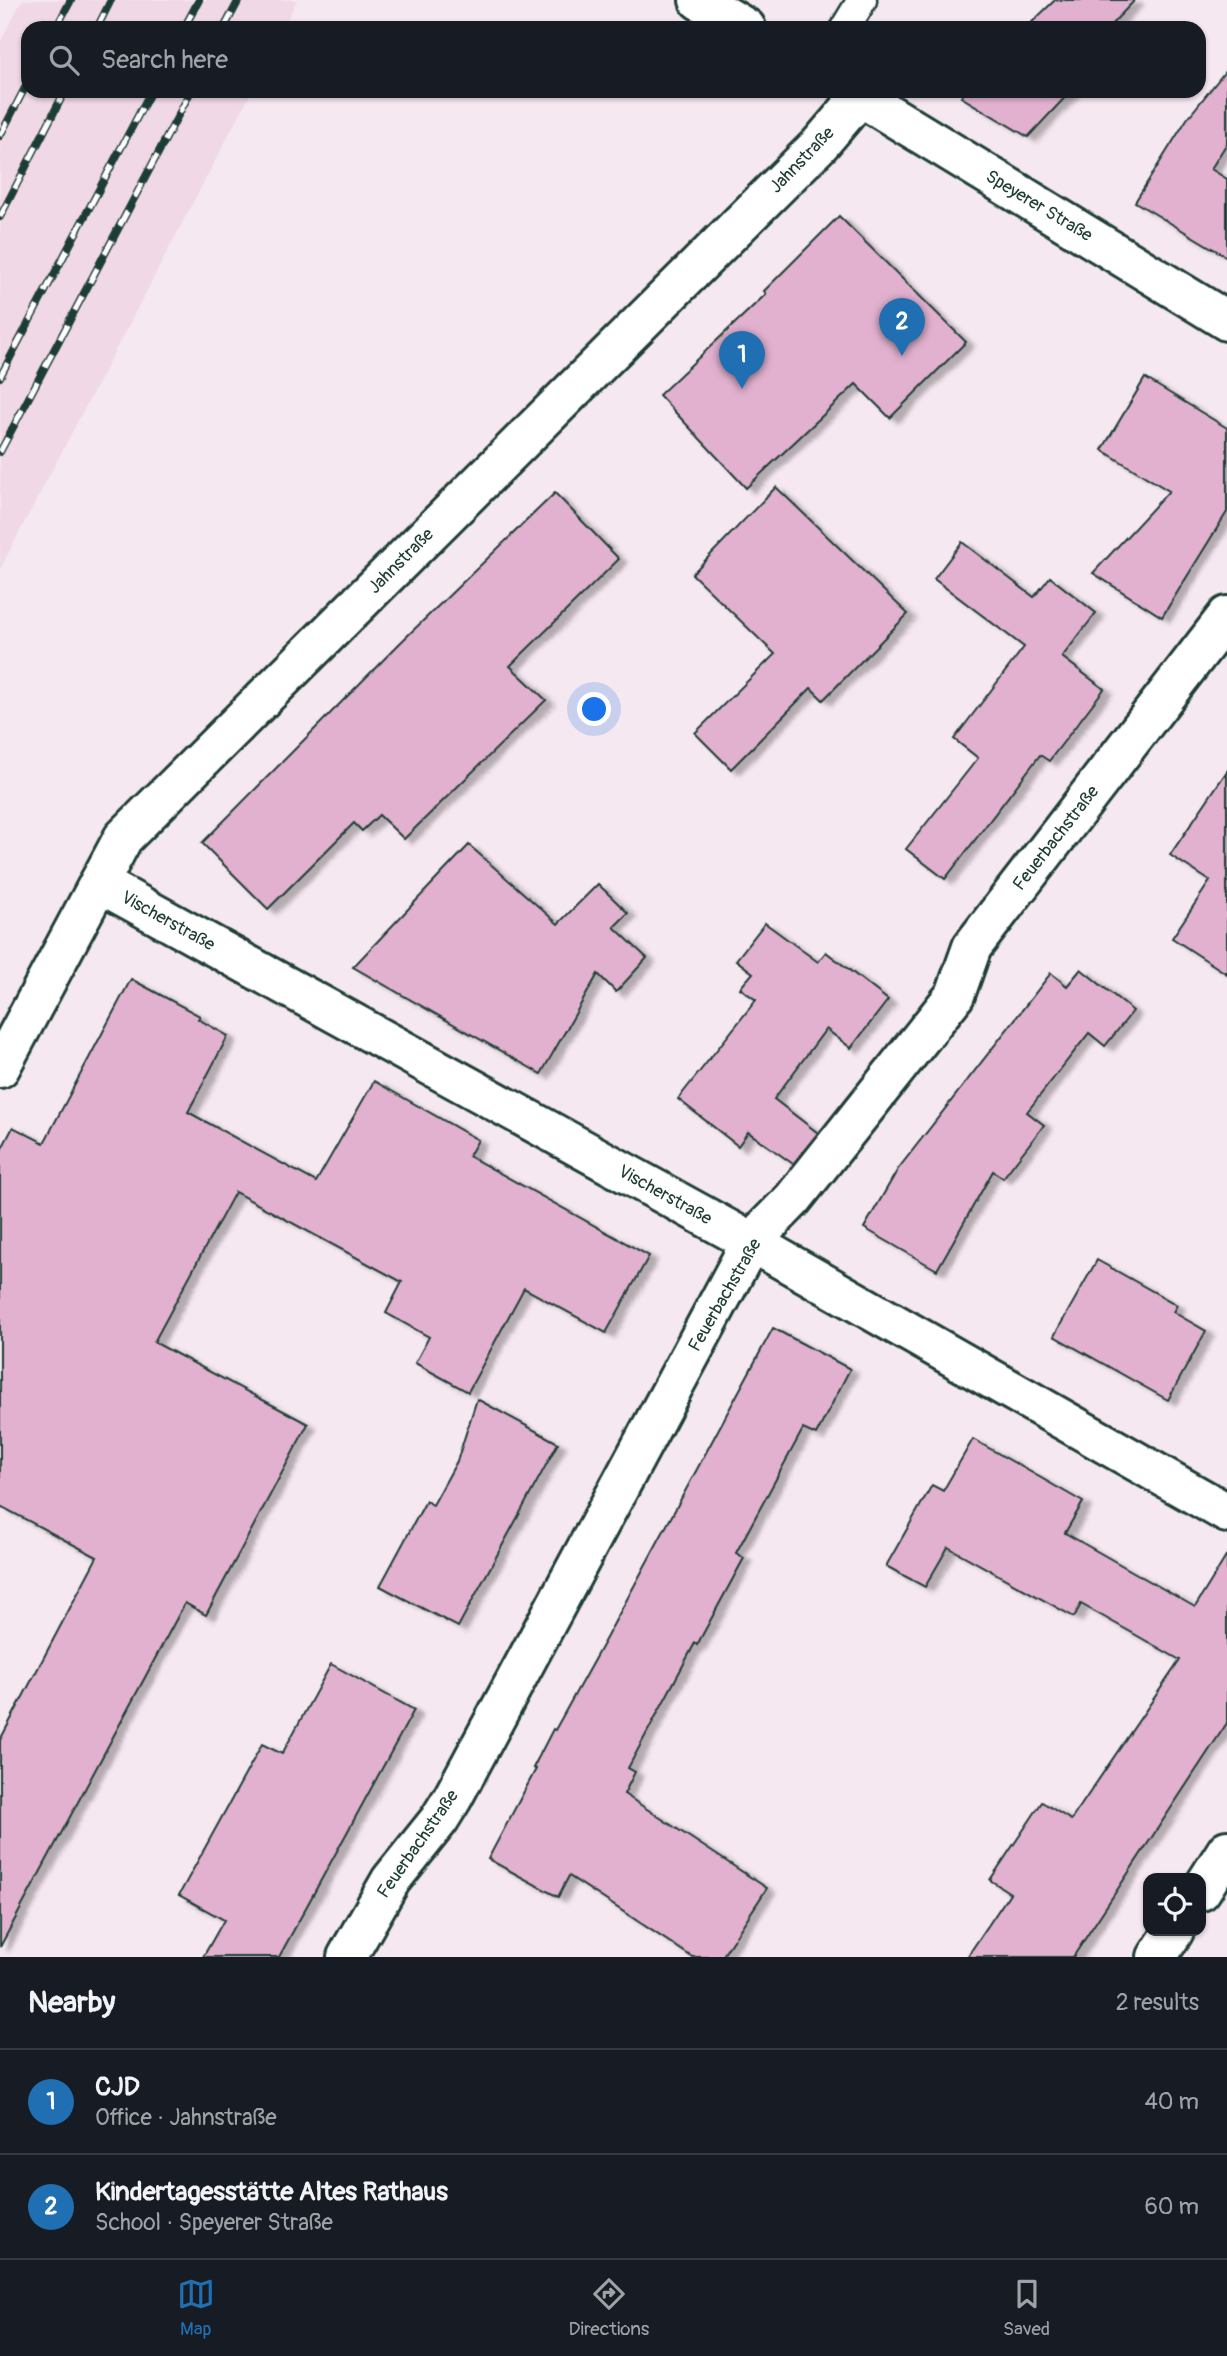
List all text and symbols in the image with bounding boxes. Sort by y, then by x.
search box [21,21,1206,98]
icon: search [45,41,83,79]
text: Search here [101,44,228,76]
street label: Jahnstraße [765,122,840,198]
street label: Speyerer Straße [981,165,1097,247]
pin: 2 [879,298,925,356]
pin: 1 [719,331,765,389]
street label: Jahnstraße [363,523,439,599]
your location [577,692,611,726]
street label: Feuerbachstraße [1008,781,1104,895]
street label: Vischerstraße [117,886,219,956]
street label: Vischerstraße [614,1160,716,1230]
street label: Feuerbachstraße [683,1234,767,1356]
street label: Feuerbachstraße [372,1785,464,1903]
map controls [1143,1873,1206,1936]
button: locate [1143,1873,1206,1936]
text: Nearby [28,1984,115,2021]
text: 2 results [1116,1988,1199,2017]
text: CJD [95,2071,140,2103]
text: 1 [47,2087,56,2116]
text: 40 m [1145,2087,1199,2116]
text: Office · Jahnstraße [95,2103,277,2132]
text: Kindertagesstätte Altes Rathaus [95,2176,448,2208]
text: 2 [45,2192,57,2221]
text: 60 m [1144,2192,1199,2221]
text: School · Speyerer Straße [95,2208,333,2237]
tab: Map [177,2275,215,2341]
tab: Directions [569,2275,649,2341]
tab: Saved [1003,2275,1050,2341]

